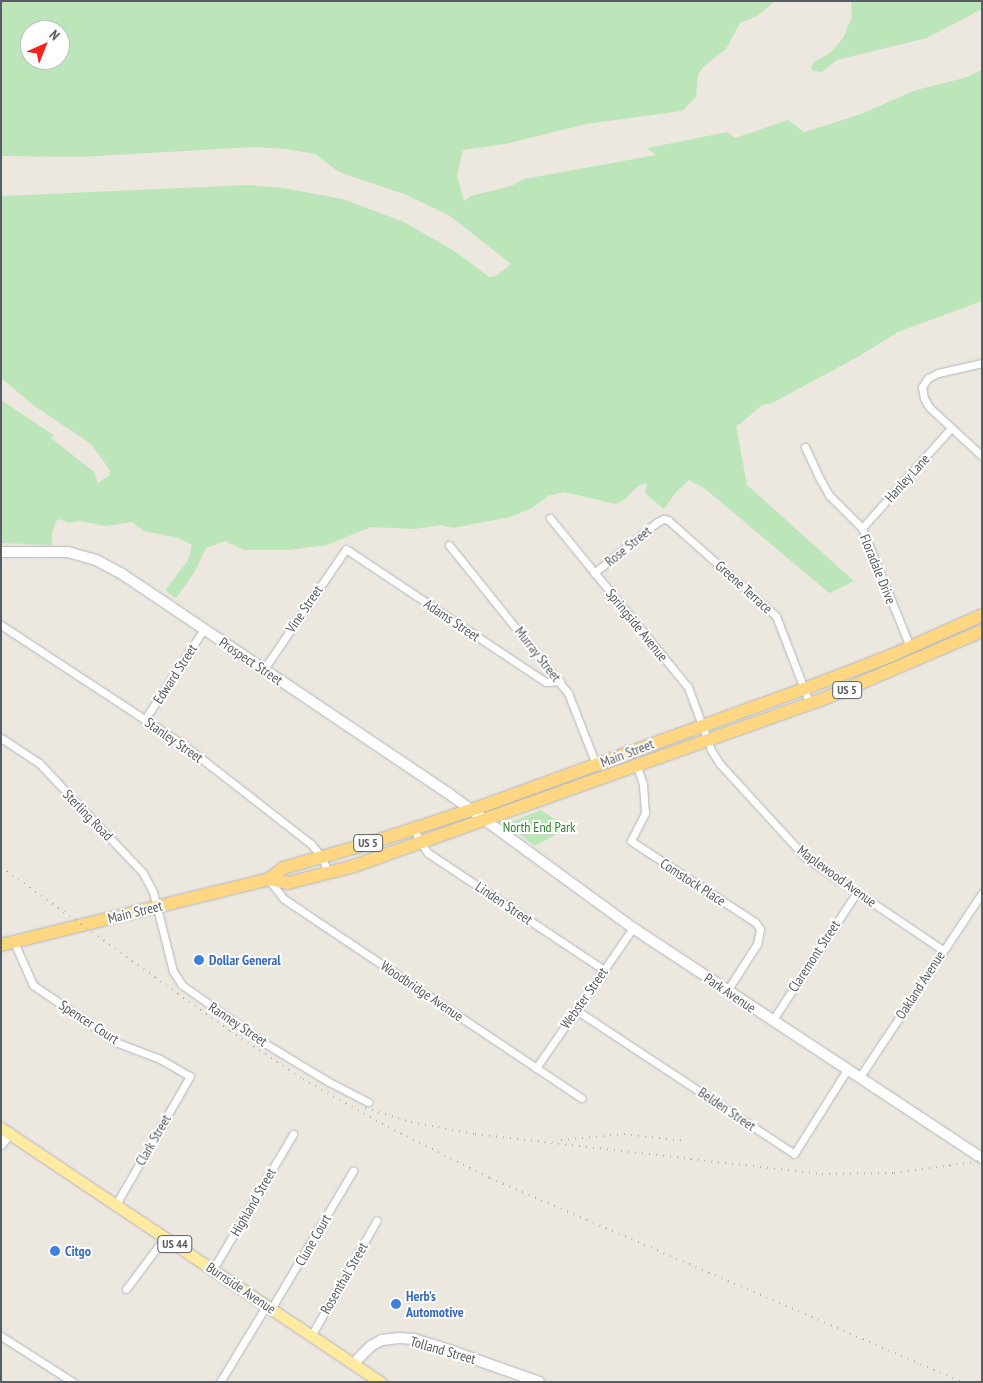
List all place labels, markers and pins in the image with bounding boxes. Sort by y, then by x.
place label: Dollar General [209,952,281,968]
marker: Dollar General [193,954,205,966]
place label: Citgo [65,1243,91,1259]
marker: Citgo [49,1245,61,1257]
place label: Herb's Automotive [406,1288,464,1320]
marker: Herb's Automotive [390,1298,402,1310]

